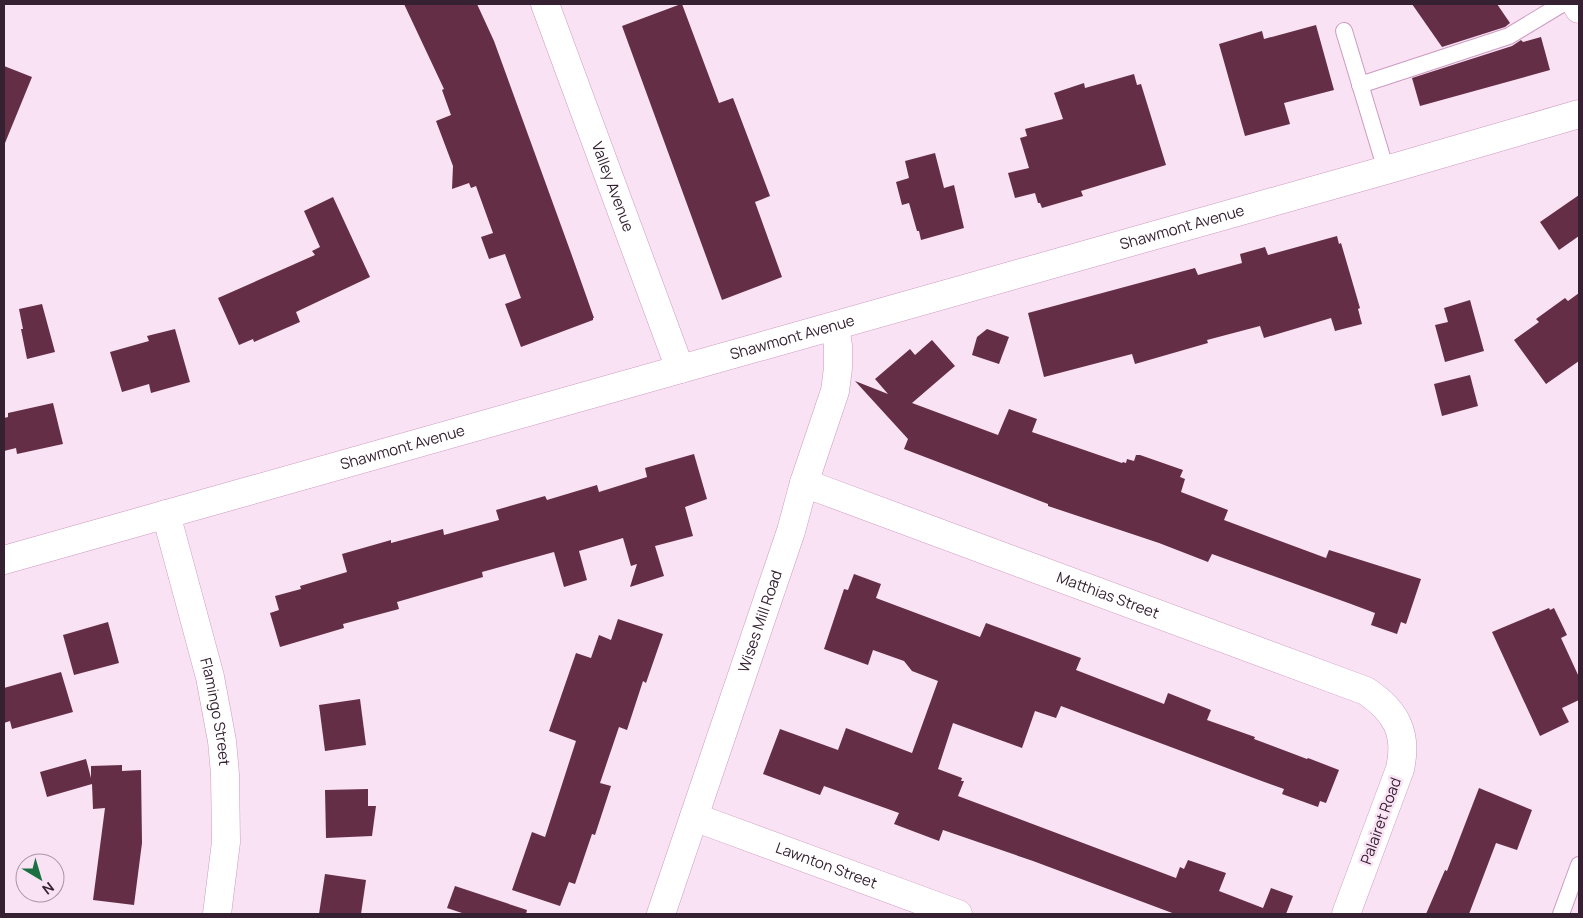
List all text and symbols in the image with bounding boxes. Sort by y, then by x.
street label: Valley Avenue [587,139,639,235]
street label: Shawmont Avenue [1117,199,1247,255]
street label: Shawmont Avenue [727,309,857,365]
street label: Shawmont Avenue [338,419,467,475]
street label: Matthias Street [1054,566,1162,624]
street label: Wises Mill Road [733,567,787,675]
street label: Flamingo Street [195,655,235,767]
street label: Palairet Road [1355,774,1406,867]
street label: Lawnton Street [773,837,880,893]
north arrow [15,853,65,903]
text: N [38,878,58,899]

